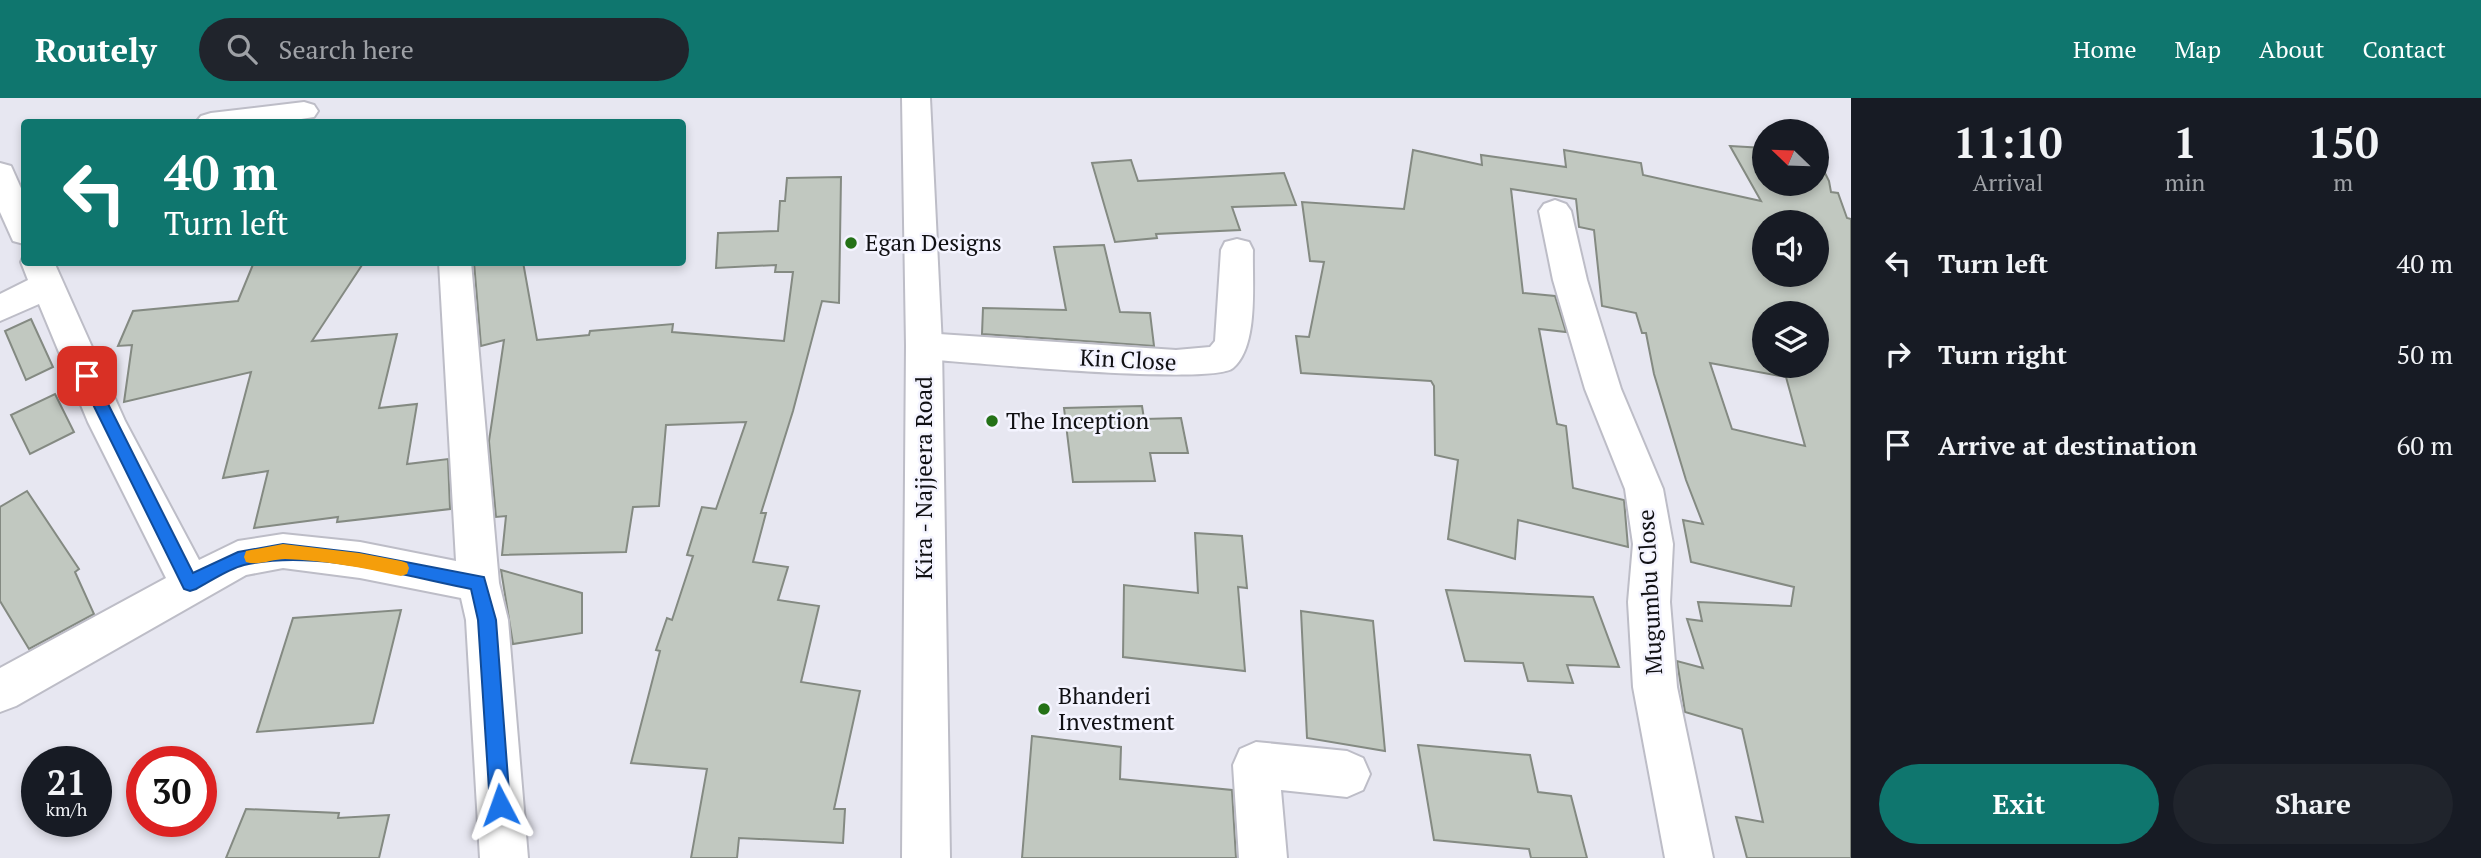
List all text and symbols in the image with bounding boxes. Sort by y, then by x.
search box [199,18,689,81]
text: Routely [35,28,157,71]
icon: search [223,30,261,68]
text: Search here [279,32,414,66]
text: Home [2073,33,2137,65]
text: Map [2175,33,2221,65]
text: About [2259,33,2325,65]
text: Contact [2363,33,2446,65]
text: 11:10 [1953,114,2063,170]
text: 1 [2173,114,2197,170]
text: 150 [2308,114,2379,170]
north arrow [1752,119,1829,196]
map controls [1752,119,1829,378]
text: 40 m [164,139,278,204]
icon: left [49,147,140,238]
text: Arrival [1973,167,2043,198]
text: min [2165,167,2205,198]
text: m [2333,167,2353,198]
text: Turn left [164,202,288,244]
button: sound [1752,210,1829,287]
place label: Egan Designs [865,227,1002,258]
marker: Egan Designs [843,235,859,251]
icon: left [1879,244,1917,282]
text: Turn left [1938,246,2048,280]
text: 40 m [2397,246,2453,280]
button: layers [1752,301,1829,378]
icon: right [1879,335,1917,373]
text: Turn right [1938,337,2067,371]
text: 50 m [2397,337,2453,371]
street label: Kin Close [1079,341,1177,378]
pin [57,346,117,406]
icon: arrive [68,357,106,395]
street label: Kira - Najjeera Road [908,376,939,580]
place label: The Inception [1006,405,1149,436]
marker: The Inception [984,413,1000,429]
icon: arrive [1879,426,1917,464]
text: Arrive at destination [1938,428,2197,462]
text: 60 m [2397,428,2453,462]
street label: Mugumbu Close [1630,509,1669,676]
place label: Bhanderi Investment [1058,680,1175,737]
marker: Bhanderi Investment [1036,701,1052,717]
speed limit sign: 30 [126,746,217,837]
text: 21 [47,759,86,805]
button: Exit [1879,764,2159,844]
button: Share [2173,764,2453,844]
position arrow [463,768,537,842]
text: km/h [46,797,87,821]

